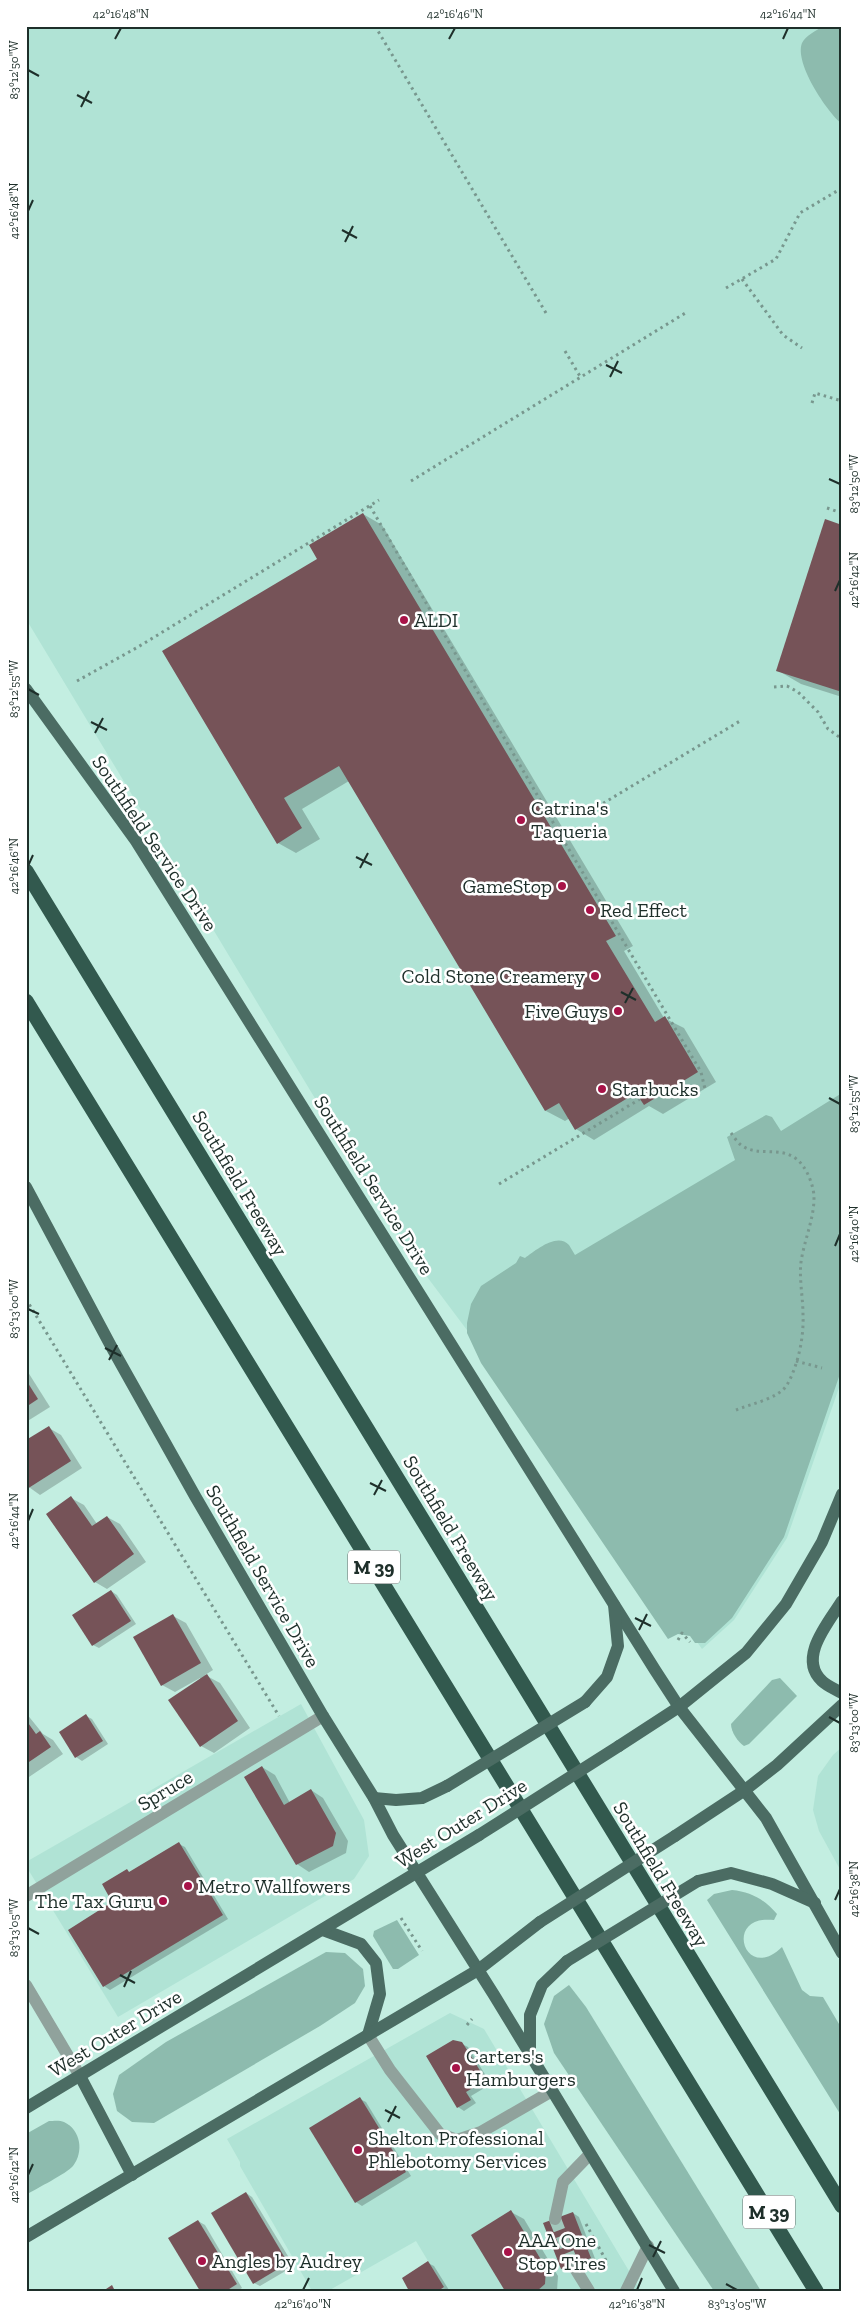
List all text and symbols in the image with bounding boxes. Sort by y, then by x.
text: 42°16'48"N [93,7,149,21]
text: 42°16'46"N [427,7,483,21]
text: 42°16'44"N [760,7,816,21]
text: 83°12'50"W [7,40,21,99]
text: 42°16'48"N [7,183,21,239]
text: 83°12'50"W [847,454,861,513]
text: 42°16'42"N [847,552,861,608]
place label: ALDI [414,608,458,632]
marker: ALDI [398,614,410,626]
text: 83°12'55"W [7,659,21,718]
street label: Southfield Service Drive [87,751,223,935]
place label: Catrina's Taqueria [531,796,608,843]
marker: Catrina's Taqueria [515,814,527,826]
text: 42°16'46"N [7,838,21,894]
place label: GameStop [463,874,552,898]
marker: GameStop [556,880,568,892]
place label: Red Effect [600,898,688,922]
marker: Red Effect [584,904,596,916]
place label: Cold Stone Creamery [402,964,586,988]
marker: Cold Stone Creamery [589,970,601,982]
place label: Five Guys [524,999,608,1023]
marker: Five Guys [612,1005,624,1017]
text: 83°12'55"W [847,1074,861,1133]
place label: Starbucks [612,1077,698,1101]
marker: Starbucks [596,1083,608,1095]
street label: Southfield Service Drive [309,1091,439,1279]
street label: Southfield Freeway [187,1106,293,1261]
text: 42°16'40"N [847,1205,861,1262]
text: 83°13'00"W [7,1279,21,1339]
street label: Southfield Freeway [398,1451,504,1606]
street label: Southfield Service Drive [201,1480,325,1672]
text: 42°16'44"N [7,1493,21,1549]
road number: M 39 [348,1550,400,1584]
text: 83°13'00"W [847,1693,861,1753]
street label: Spruce [133,1764,197,1816]
street label: West Outer Drive [391,1773,531,1873]
street label: Southfield Freeway [608,1797,714,1952]
text: 42°16'38"N [847,1861,861,1917]
place label: Metro Wallfowers [198,1874,351,1898]
marker: Metro Wallfowers [182,1880,194,1892]
place label: The Tax Guru [35,1889,153,1913]
marker: The Tax Guru [157,1895,169,1907]
text: 83°13'05"W [7,1898,21,1957]
street label: West Outer Drive [44,1984,186,2082]
place label: Carters's Hamburgers [466,2044,576,2091]
marker: Carters's Hamburgers [450,2062,462,2074]
place label: Shelton Professional Phlebotomy Services [368,2126,547,2173]
marker: Shelton Professional Phlebotomy Services [352,2144,364,2156]
text: 42°16'42"N [7,2147,21,2203]
road number: M 39 [743,2196,795,2228]
place label: AAA One Stop Tires [518,2228,606,2275]
marker: AAA One Stop Tires [502,2246,514,2258]
place label: Angles by Audrey [212,2249,363,2273]
marker: Angles by Audrey [196,2255,208,2267]
text: 42°16'40"N [275,2297,332,2311]
text: 42°16'38"N [609,2297,665,2311]
text: 83°13'05"W [708,2297,767,2311]

